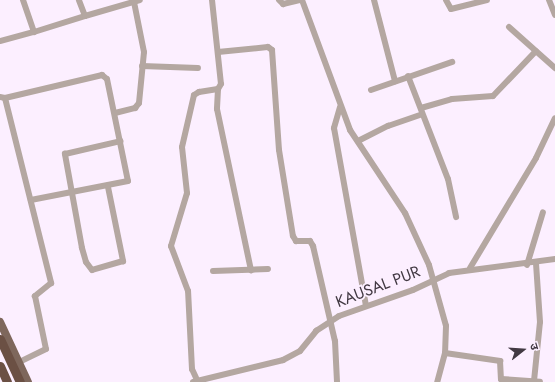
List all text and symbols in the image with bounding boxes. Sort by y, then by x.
street label: KAUSAL PUR [333,262,423,312]
north arrow [503,330,543,370]
text: उ [526,341,543,352]

